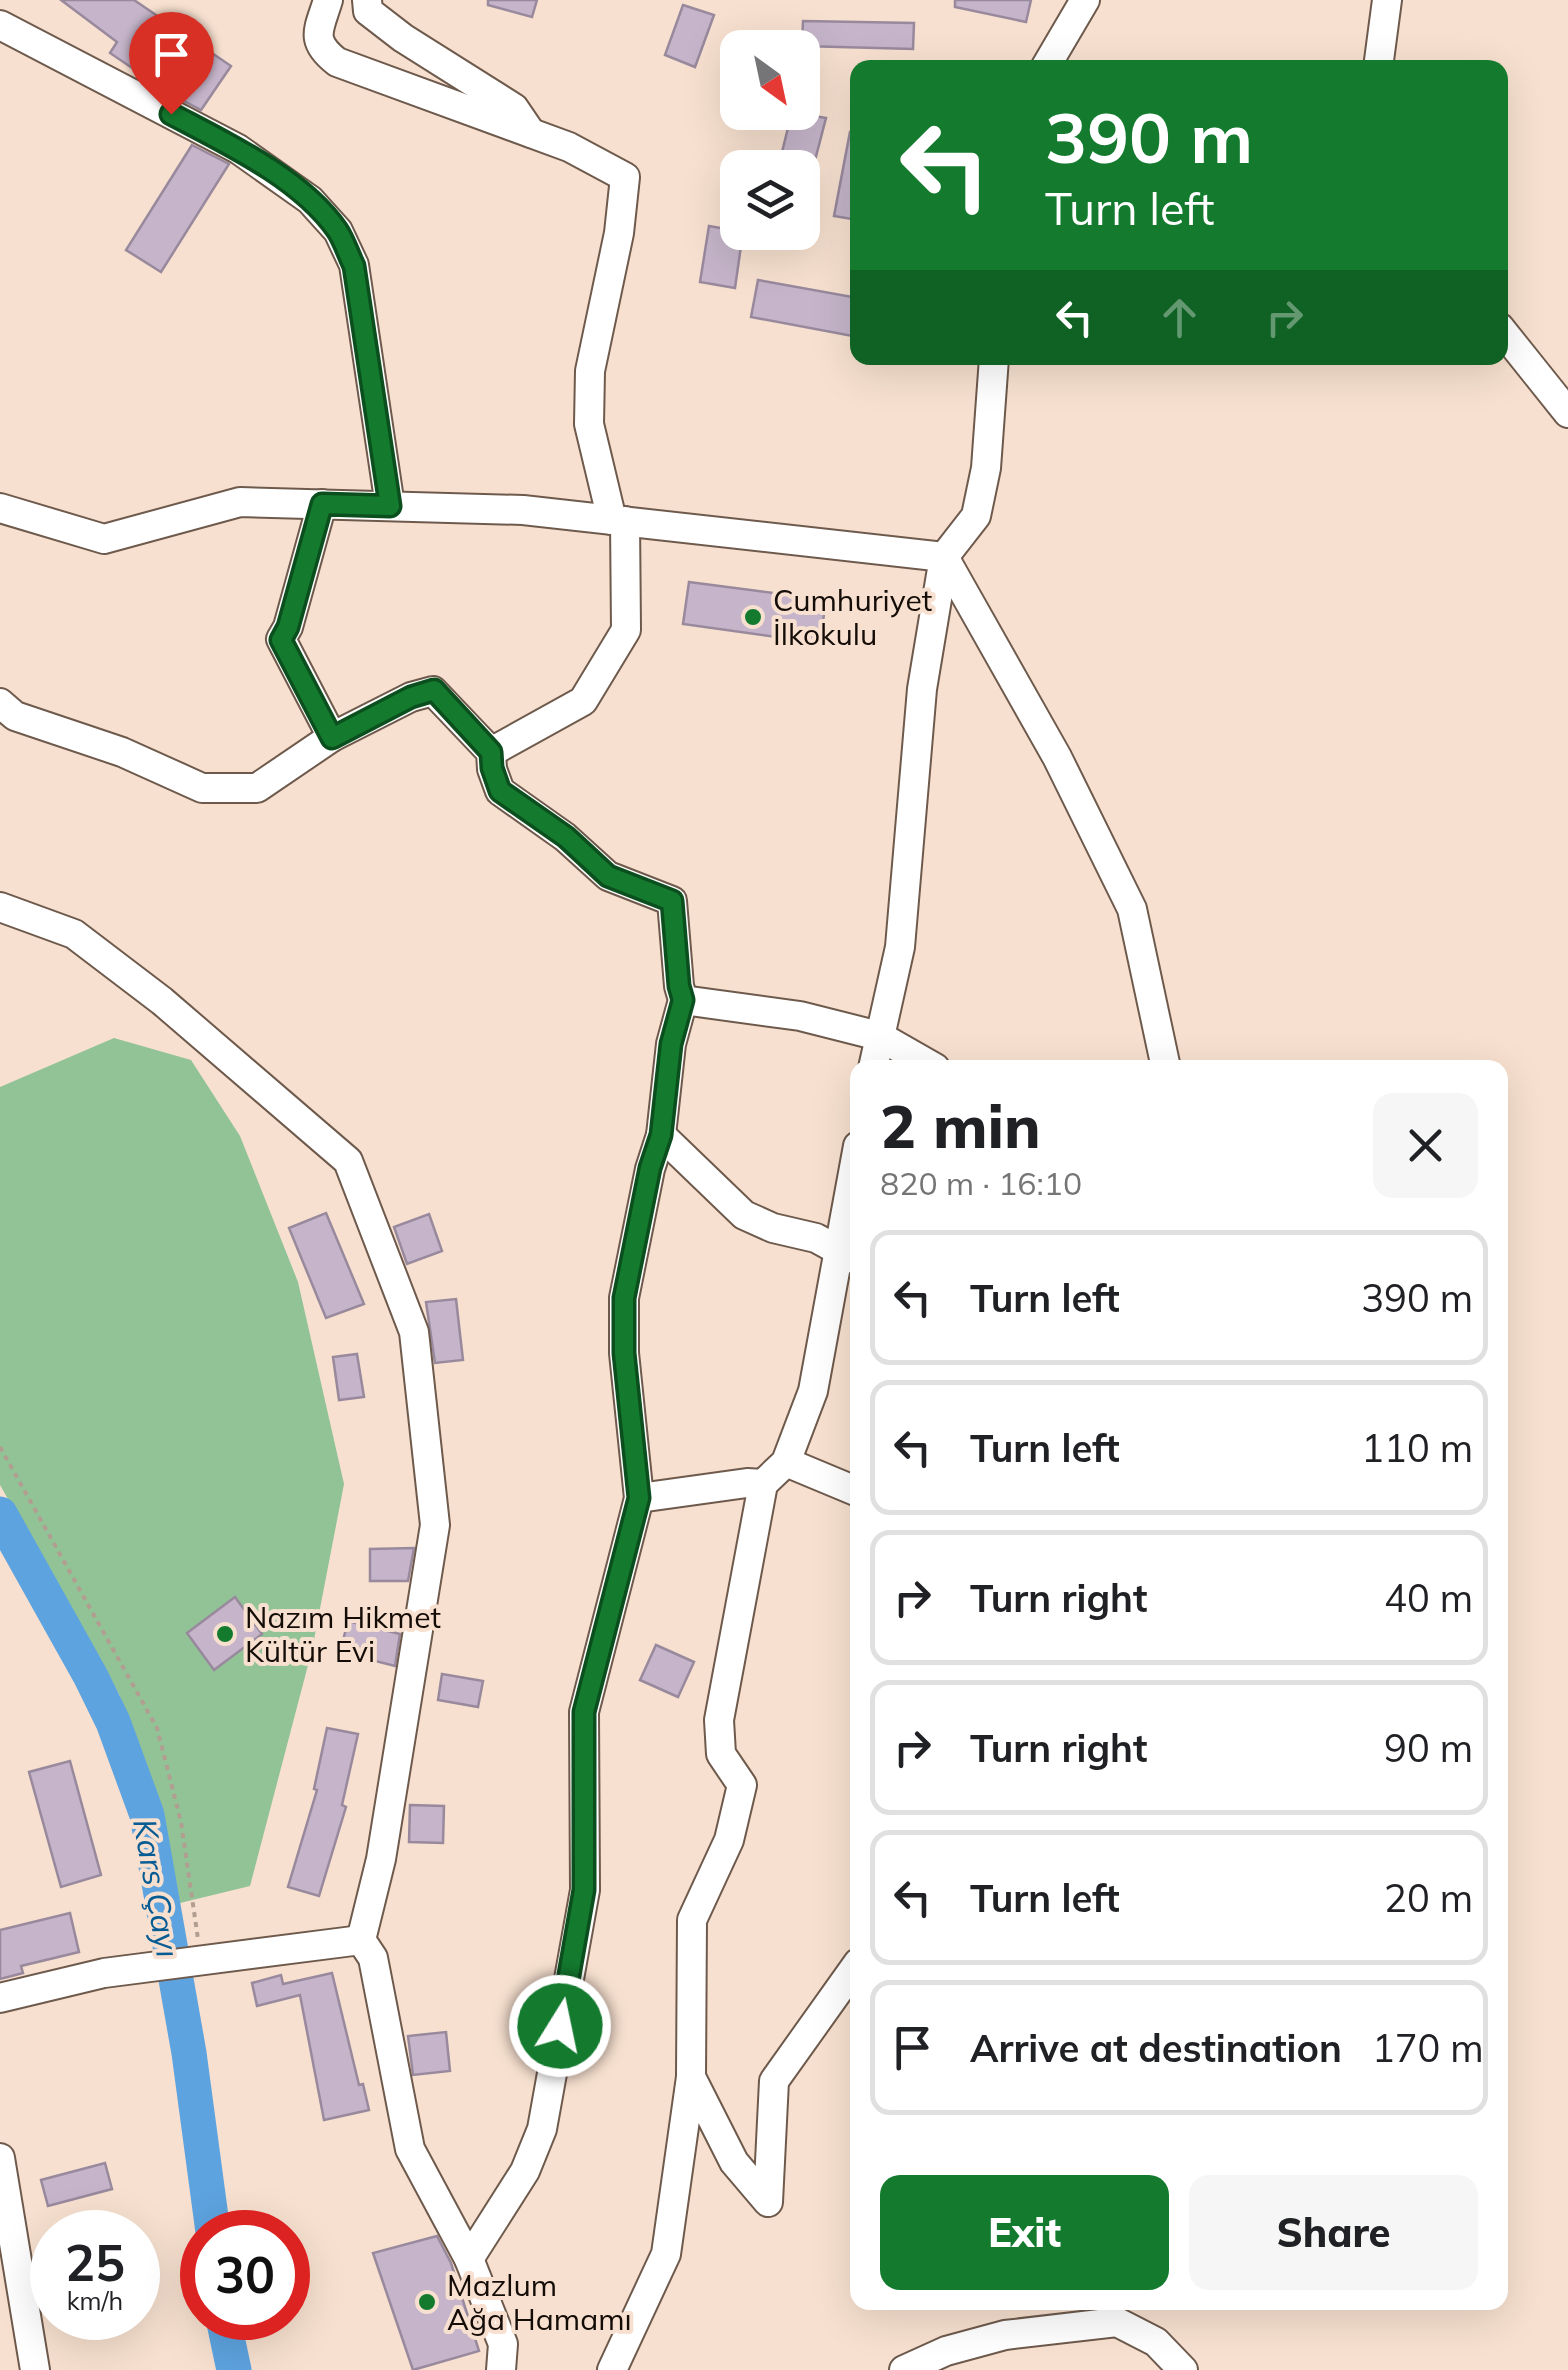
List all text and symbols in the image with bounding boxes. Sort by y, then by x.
pin [129,12,214,115]
icon: arrive [144,27,199,82]
north arrow [720,30,820,130]
map controls [720,30,820,250]
text: 390 m [1045,93,1253,181]
icon: left [880,100,1010,230]
button: layers [720,150,820,250]
text: Turn left [1045,180,1214,236]
icon: left [1047,290,1102,345]
icon: ahead [1152,290,1207,345]
icon: right [1257,290,1312,345]
place label: Cumhuriyet İlkokulu [773,581,932,653]
marker: Cumhuriyet İlkokulu [742,606,764,628]
text: 2 min [880,1088,1041,1163]
button: close [1373,1093,1478,1198]
text: 820 m · 16:10 [880,1163,1082,1203]
icon: left [885,1270,940,1325]
text: Turn left [970,1274,1120,1322]
text: 390 m [1361,1274,1473,1322]
icon: left [885,1420,940,1475]
text: Turn left [970,1424,1120,1472]
text: 110 m [1361,1424,1473,1472]
icon: right [885,1570,940,1625]
text: Turn right [970,1574,1147,1622]
text: 40 m [1384,1574,1473,1622]
place label: Nazım Hikmet Kültür Evi [245,1598,441,1670]
marker: Nazım Hikmet Kültür Evi [214,1623,236,1645]
icon: right [885,1720,940,1775]
text: Turn right [970,1724,1147,1772]
text: 90 m [1384,1724,1473,1772]
water label: Kars Çayı [125,1815,189,1961]
icon: left [885,1870,940,1925]
text: Turn left [970,1874,1120,1922]
text: 20 m [1384,1874,1473,1922]
position arrow [508,1974,612,2078]
icon: arrive [885,2020,940,2075]
text: Arrive at destination [970,2024,1342,2072]
text: 170 m [1372,2024,1484,2072]
button: Exit [880,2175,1169,2290]
button: Share [1189,2175,1478,2290]
speed limit sign: 30 [180,2210,310,2340]
text: 25 [65,2231,125,2294]
place label: Mazlum Ağa Hamamı [447,2266,632,2338]
text: km/h [67,2285,123,2316]
marker: Mazlum Ağa Hamamı [416,2291,438,2313]

